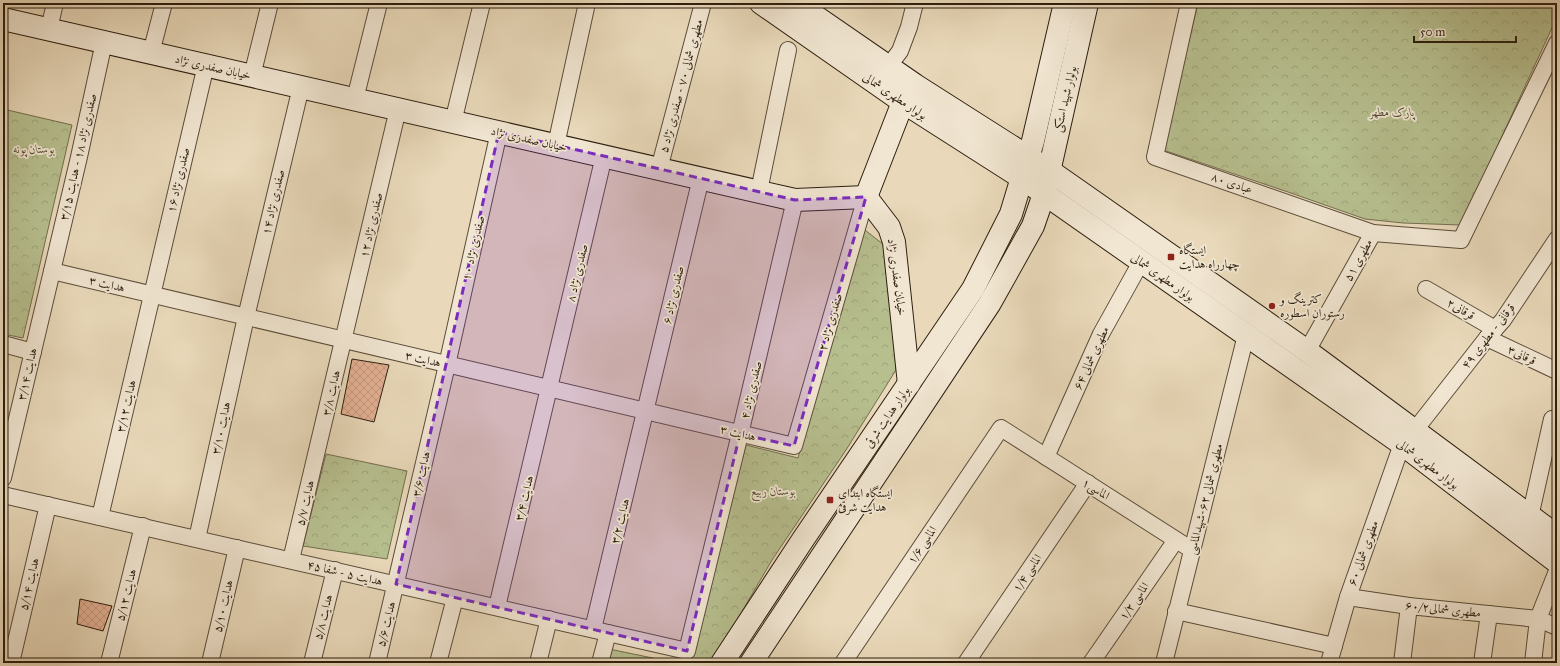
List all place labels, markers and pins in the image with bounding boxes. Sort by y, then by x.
place label: ایستگاه چهارراه هدایت [1179,242,1240,272]
marker: ایستگاه چهارراه هدایت [1166,252,1176,262]
place label: کترینگ و رستوران اسطوره [1278,291,1345,321]
marker: کترینگ و رستوران اسطوره [1267,301,1277,311]
place label: ایستگاه ابتدای هدایت شرقی [838,485,893,515]
marker: ایستگاه ابتدای هدایت شرقی [825,495,835,505]

